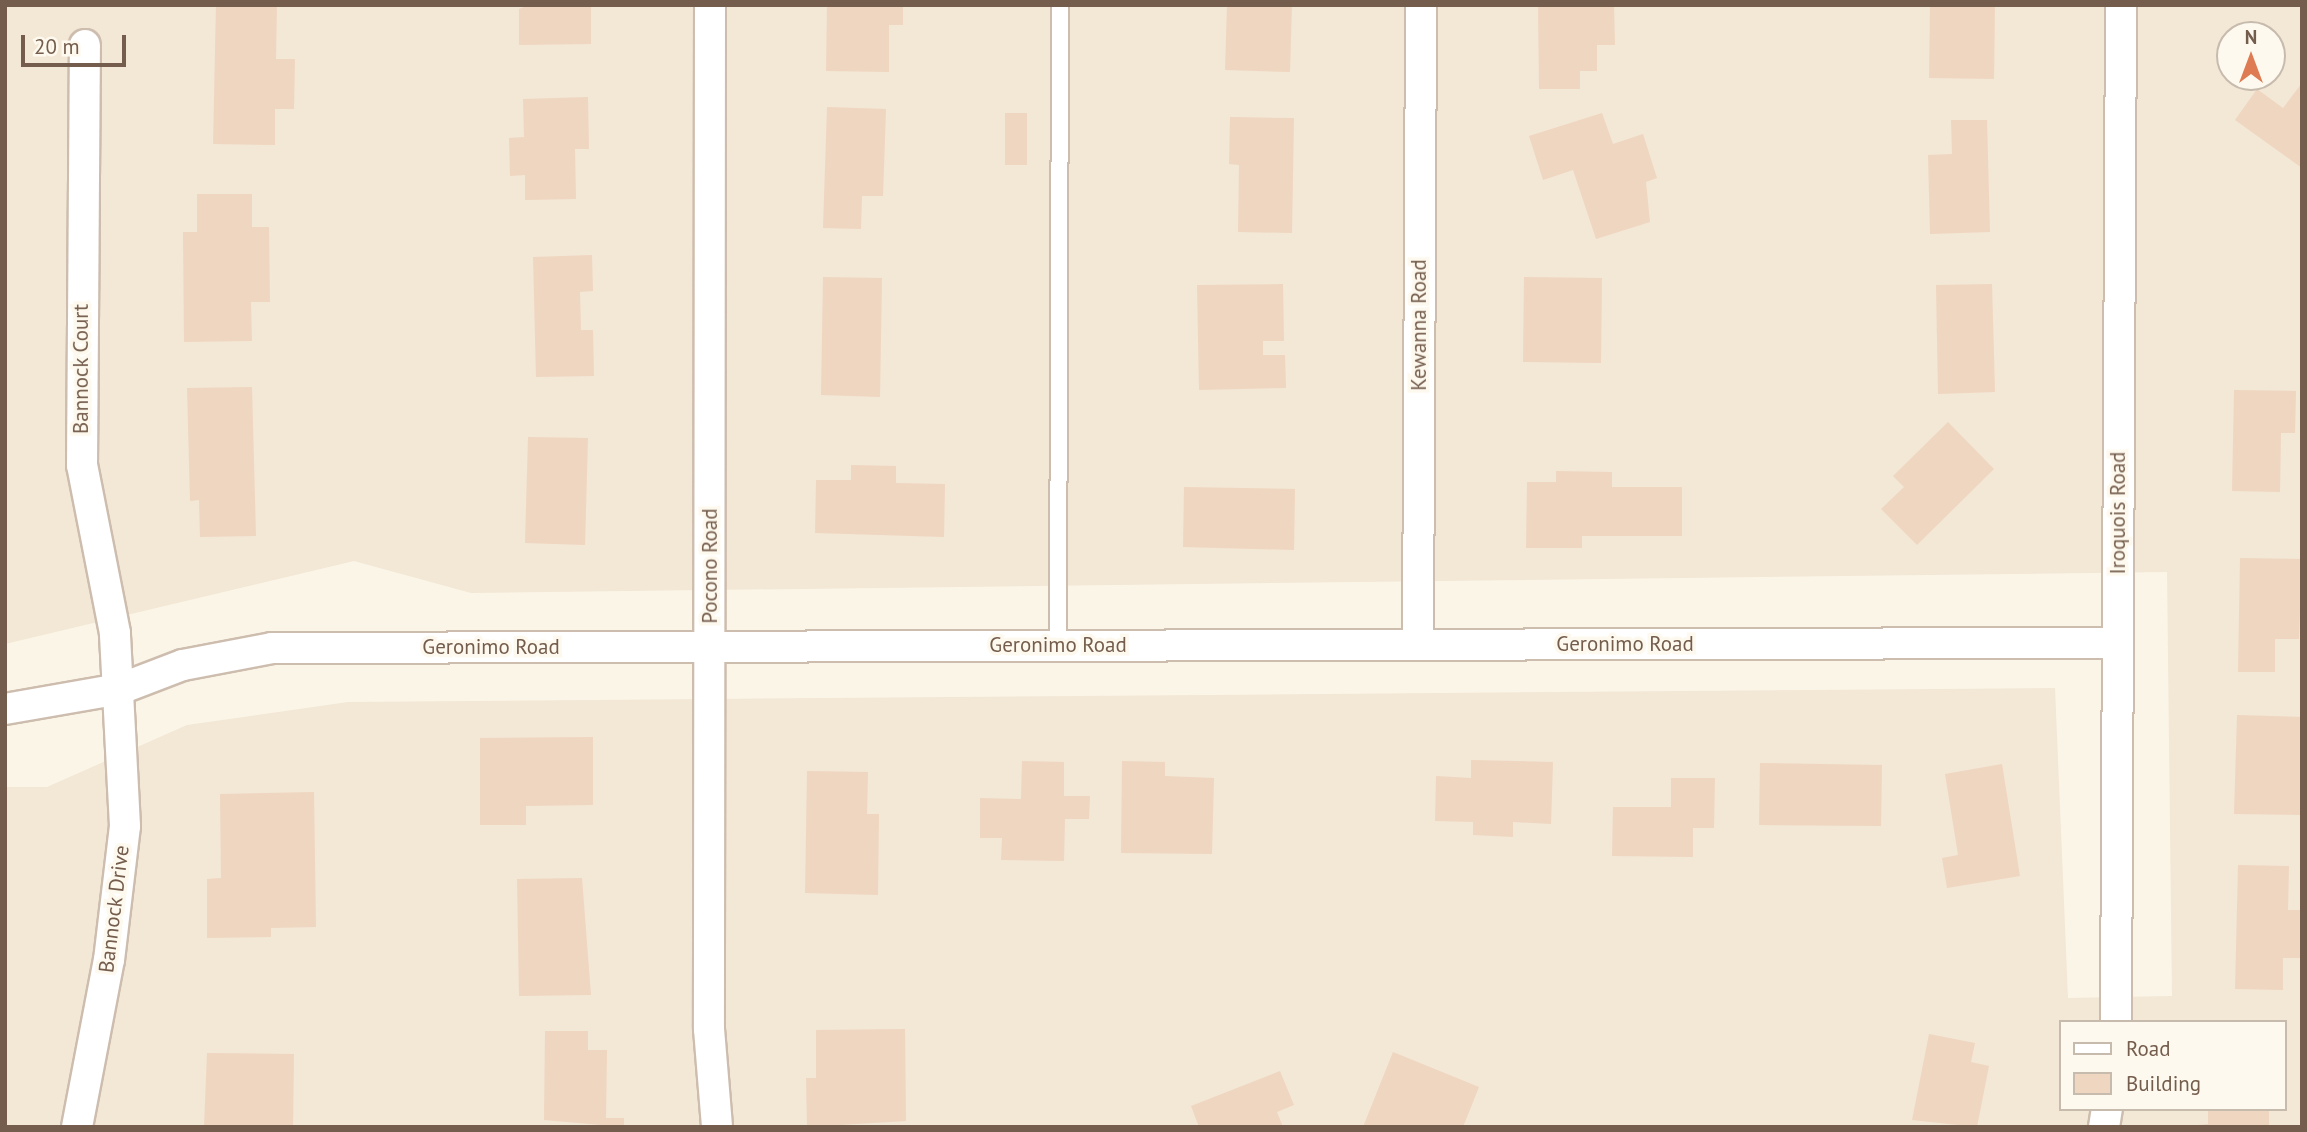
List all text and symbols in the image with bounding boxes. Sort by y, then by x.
scale bar [24,21,130,65]
north arrow [2216,21,2286,91]
text: N [2245,25,2257,49]
text: 20 m [34,33,80,60]
street label: Kewanna Road [1406,259,1432,391]
street label: Bannock Court [68,304,94,434]
street label: Iroquois Road [2105,452,2131,574]
street label: Pocono Road [697,508,723,624]
street label: Geronimo Road [1556,631,1694,657]
street label: Geronimo Road [989,632,1127,658]
street label: Geronimo Road [422,634,560,660]
street label: Bannock Drive [94,843,134,975]
legend [2058,1020,2286,1111]
text: Road [2126,1035,2170,1062]
text: Building [2126,1070,2201,1097]

